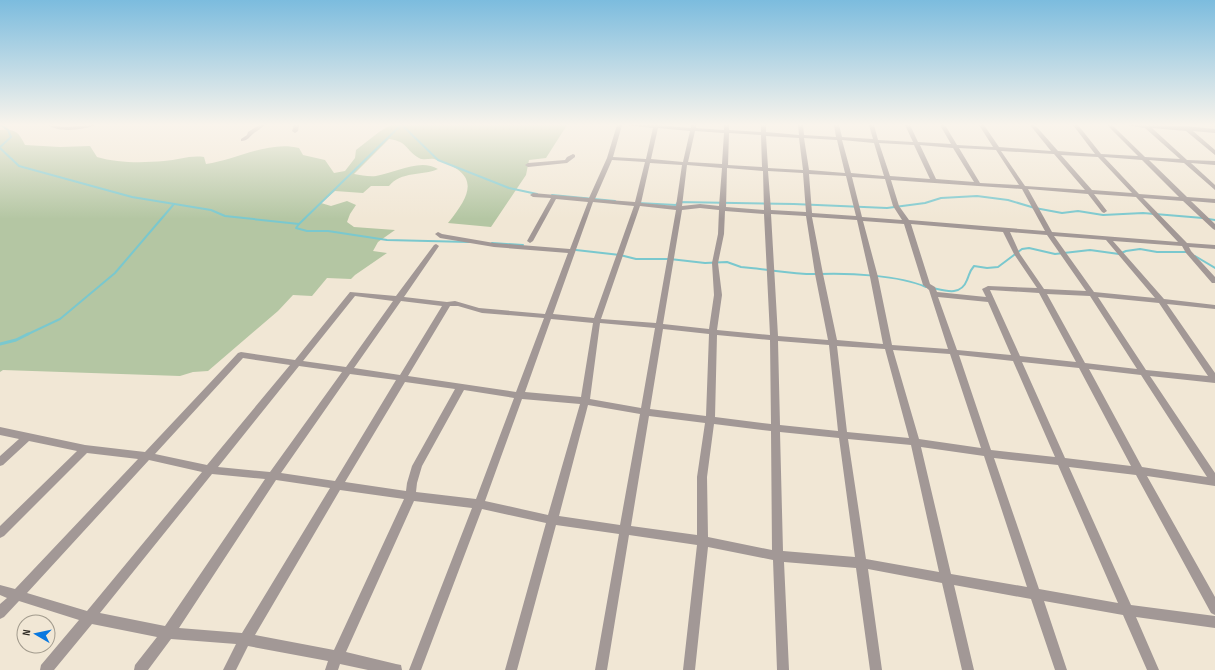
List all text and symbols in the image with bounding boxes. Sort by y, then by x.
north arrow [16,614,56,654]
text: N [20,628,34,636]

